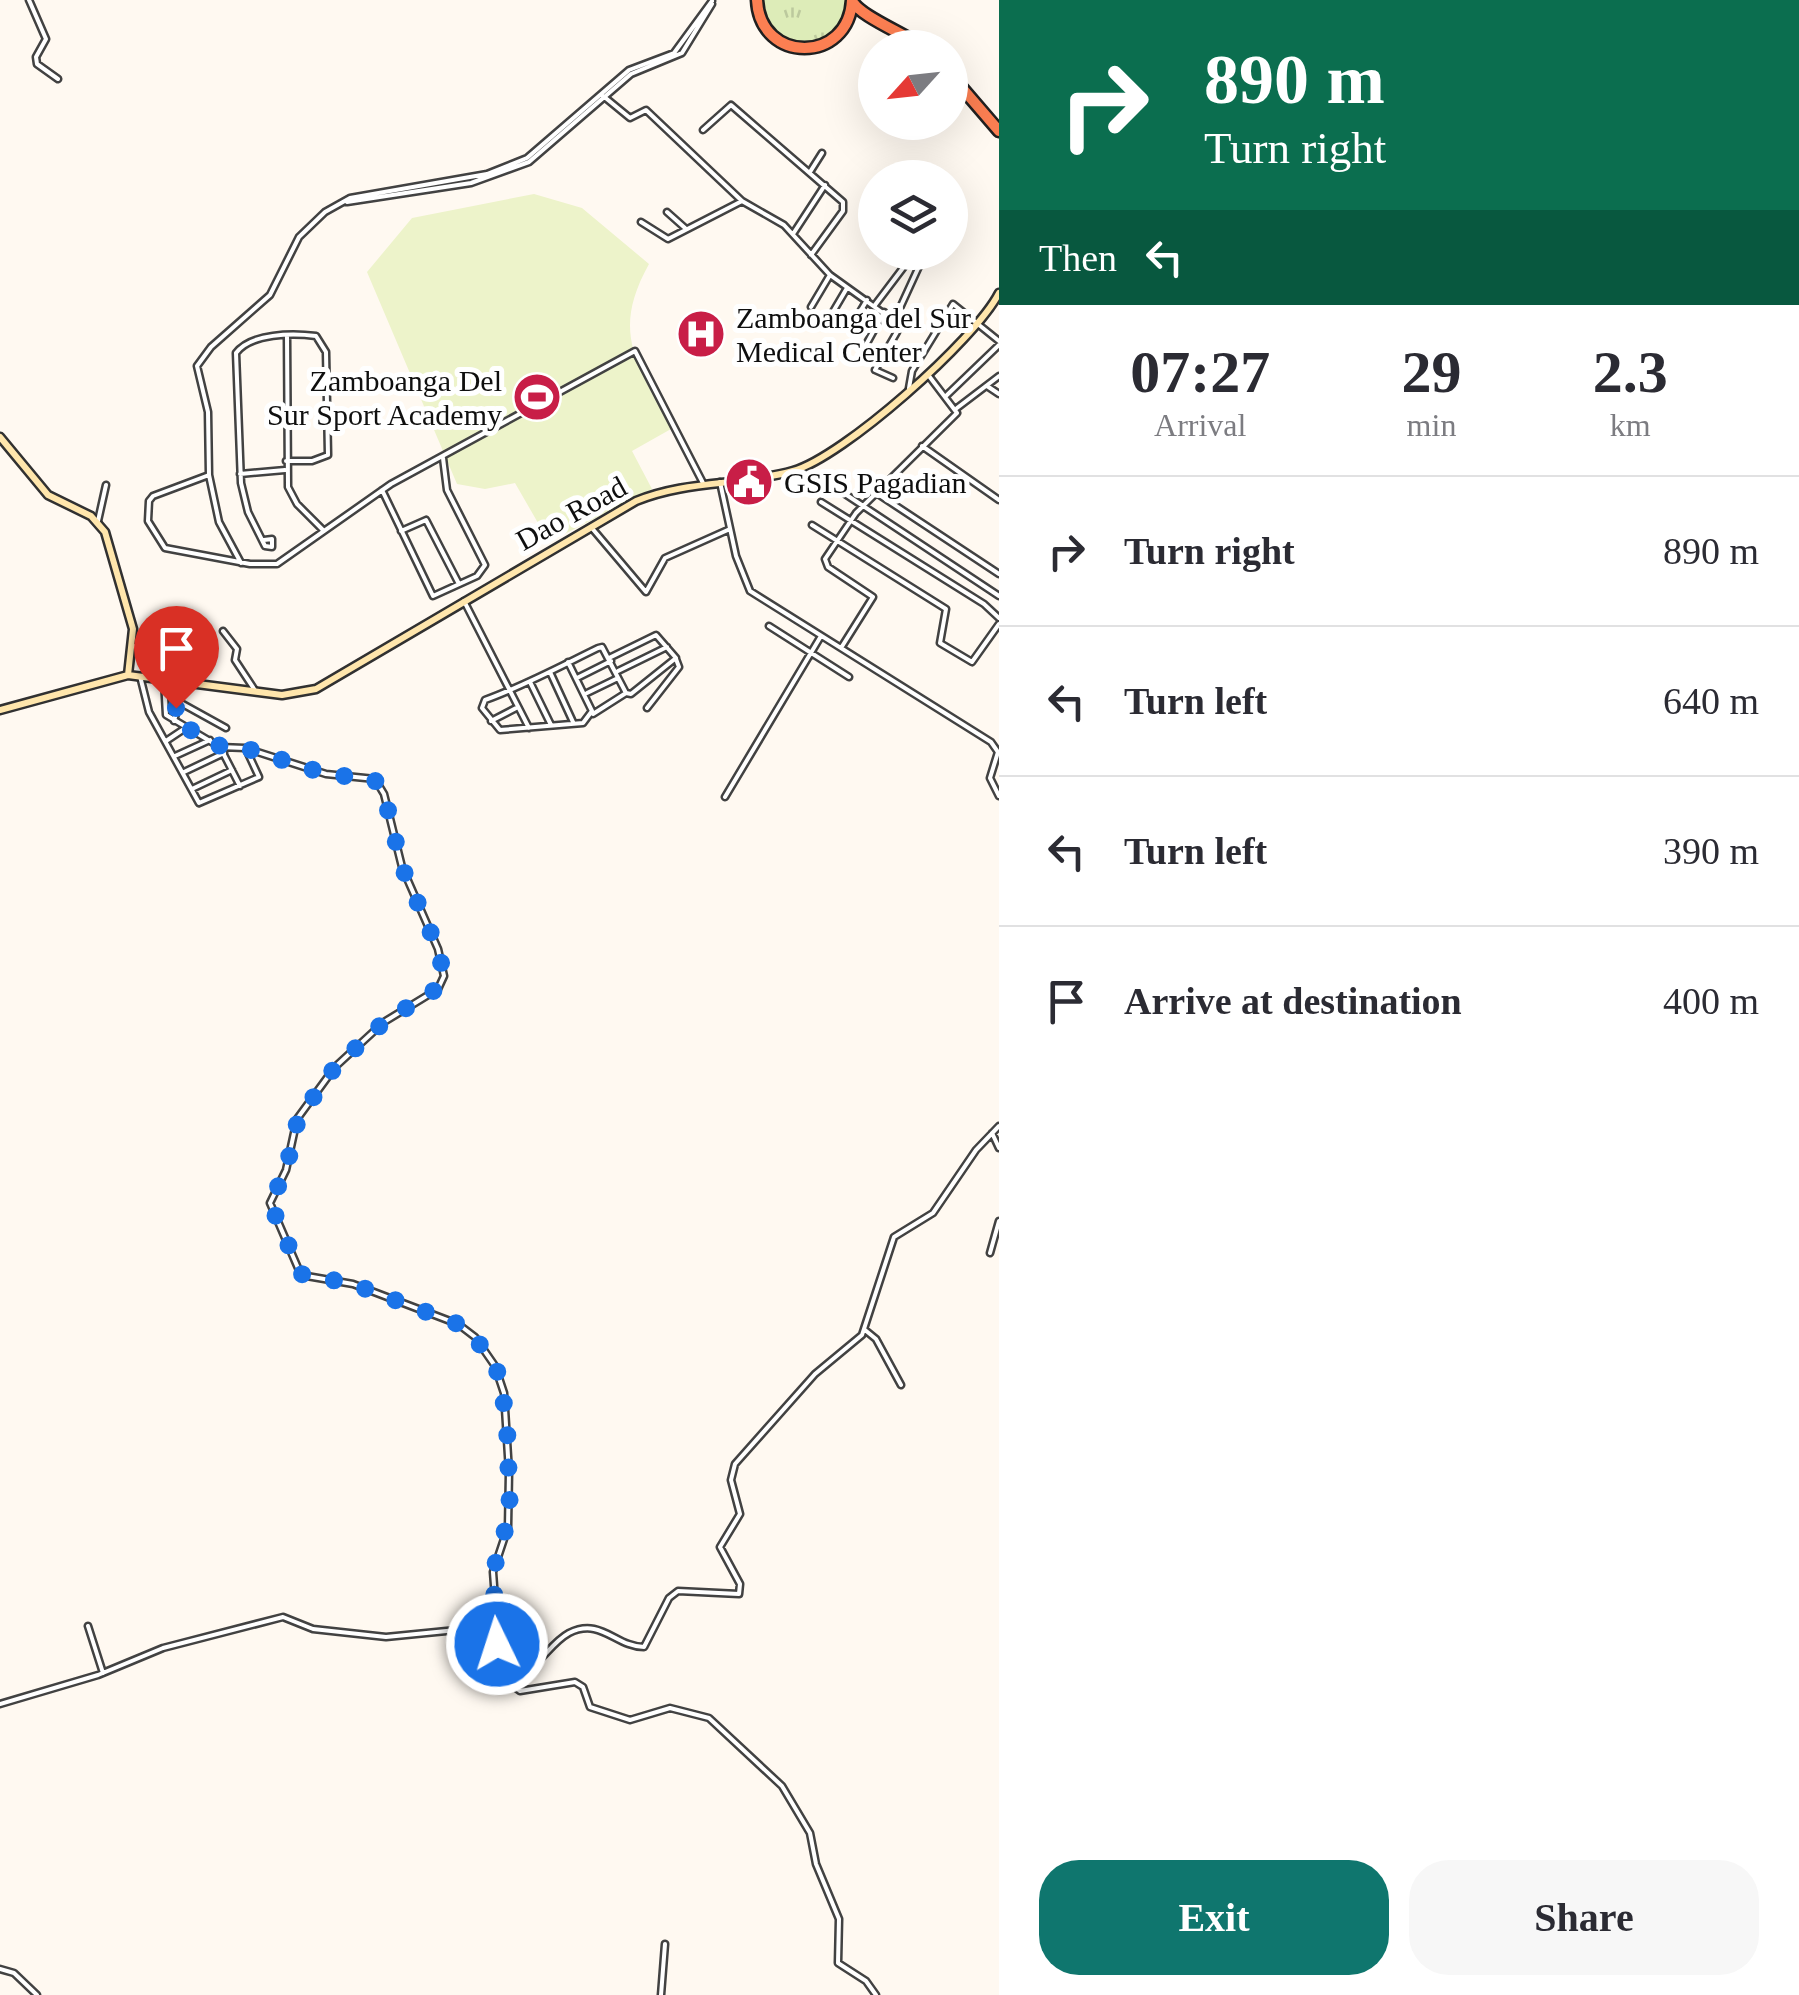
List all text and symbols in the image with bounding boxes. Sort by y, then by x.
north arrow [858,30,968,140]
map controls [858,30,968,270]
icon: right [1039,40,1169,170]
text: 890 m [1204,41,1385,118]
text: Turn right [1204,123,1386,173]
button: layers [858,160,968,270]
icon: left [1137,230,1192,285]
text: Then [1039,237,1117,279]
place label: Zamboanga del Sur Medical Center [736,301,971,368]
hospital icon: Zamboanga del Sur Medical Center [675,308,727,360]
text: 07:27 [1130,339,1270,405]
text: 29 [1401,339,1461,405]
text: 2.3 [1593,339,1668,405]
place label: Zamboanga Del Sur Sport Academy [267,364,502,431]
sports icon: Zamboanga Del Sur Sport Academy [511,371,563,423]
text: Arrival [1154,407,1246,443]
text: min [1407,407,1456,443]
text: km [1610,407,1651,443]
public building icon: GSIS Pagadian [723,456,775,508]
place label: GSIS Pagadian [784,466,967,499]
street label: Dao Road [510,469,632,557]
icon: right [1039,524,1094,579]
text: Turn right [1124,530,1295,572]
text: 890 m [1663,530,1759,572]
pin [134,606,219,709]
icon: arrive [149,621,204,676]
icon: left [1039,674,1094,729]
text: Turn left [1124,680,1267,722]
text: 640 m [1663,680,1759,722]
icon: left [1039,824,1094,879]
text: Turn left [1124,830,1267,872]
text: 390 m [1663,830,1759,872]
icon: arrive [1039,974,1094,1029]
text: Arrive at destination [1124,980,1462,1022]
text: 400 m [1663,980,1759,1022]
position arrow [445,1592,549,1696]
button: Exit [1039,1860,1389,1975]
button: Share [1409,1860,1759,1975]

